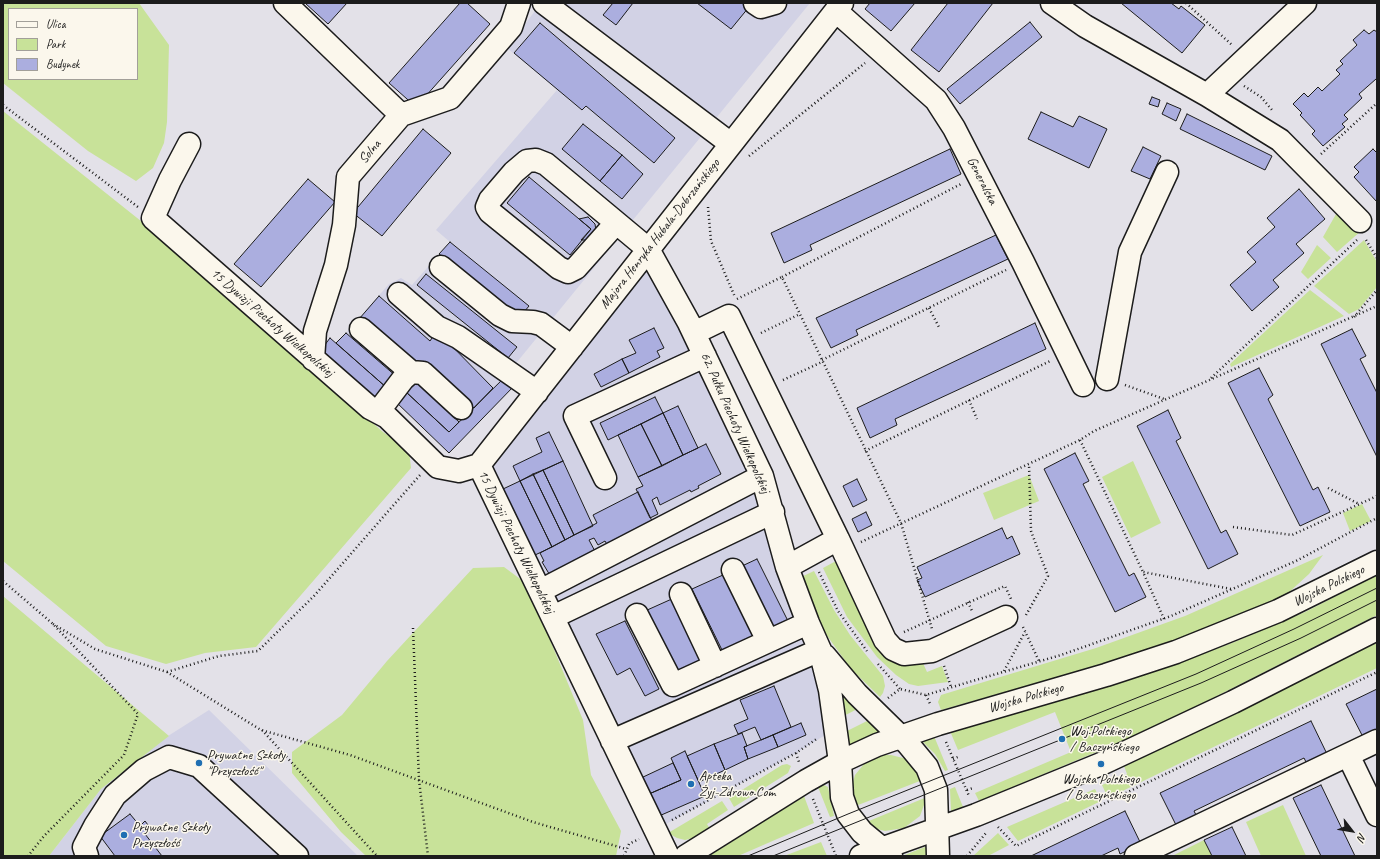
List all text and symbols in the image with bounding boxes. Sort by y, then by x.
legend [8,8,138,80]
text: Ulica [46,16,65,32]
text: Park [46,36,65,52]
text: Budynek [46,56,79,72]
street label: Solna [355,137,385,167]
street label: Generalska [963,154,1001,208]
street label: Majora Henryka Hubala-Dobrzańskiego [596,156,724,312]
street label: 15 Dywizji Piechoty Wielkopolskiej [207,265,337,381]
street label: 62. Pułku Piechoty Wielkopolskiej [696,350,774,496]
street label: 15 Dywizji Piechoty Wielkopolskiej [474,467,558,617]
street label: Wojska Polskiego [1291,562,1367,610]
street label: Wojska Polskiego [987,679,1065,717]
place label: Woj.Polskiego / Baczyńskiego [1070,723,1139,756]
marker: Woj.Polskiego / Baczyńskiego [1057,734,1067,744]
place label: Prywatne Szkoły "Przyszłość" [207,747,285,780]
marker: Prywatne Szkoły "Przyszłość" [194,758,204,768]
marker: Wojska Polskiego / Baczyńskiego [1096,759,1106,769]
place label: Apteka Żyj-Zdrowo.Com [699,768,775,800]
place label: Wojska Polskiego / Baczyńskiego [1062,771,1140,804]
marker: Apteka Żyj-Zdrowo.Com [686,779,696,789]
north arrow [1332,811,1372,851]
place label: Prywatne Szkoły Przyszłość [132,819,210,852]
marker: Prywatne Szkoły Przyszłość [119,830,129,840]
text: N [1355,831,1370,844]

